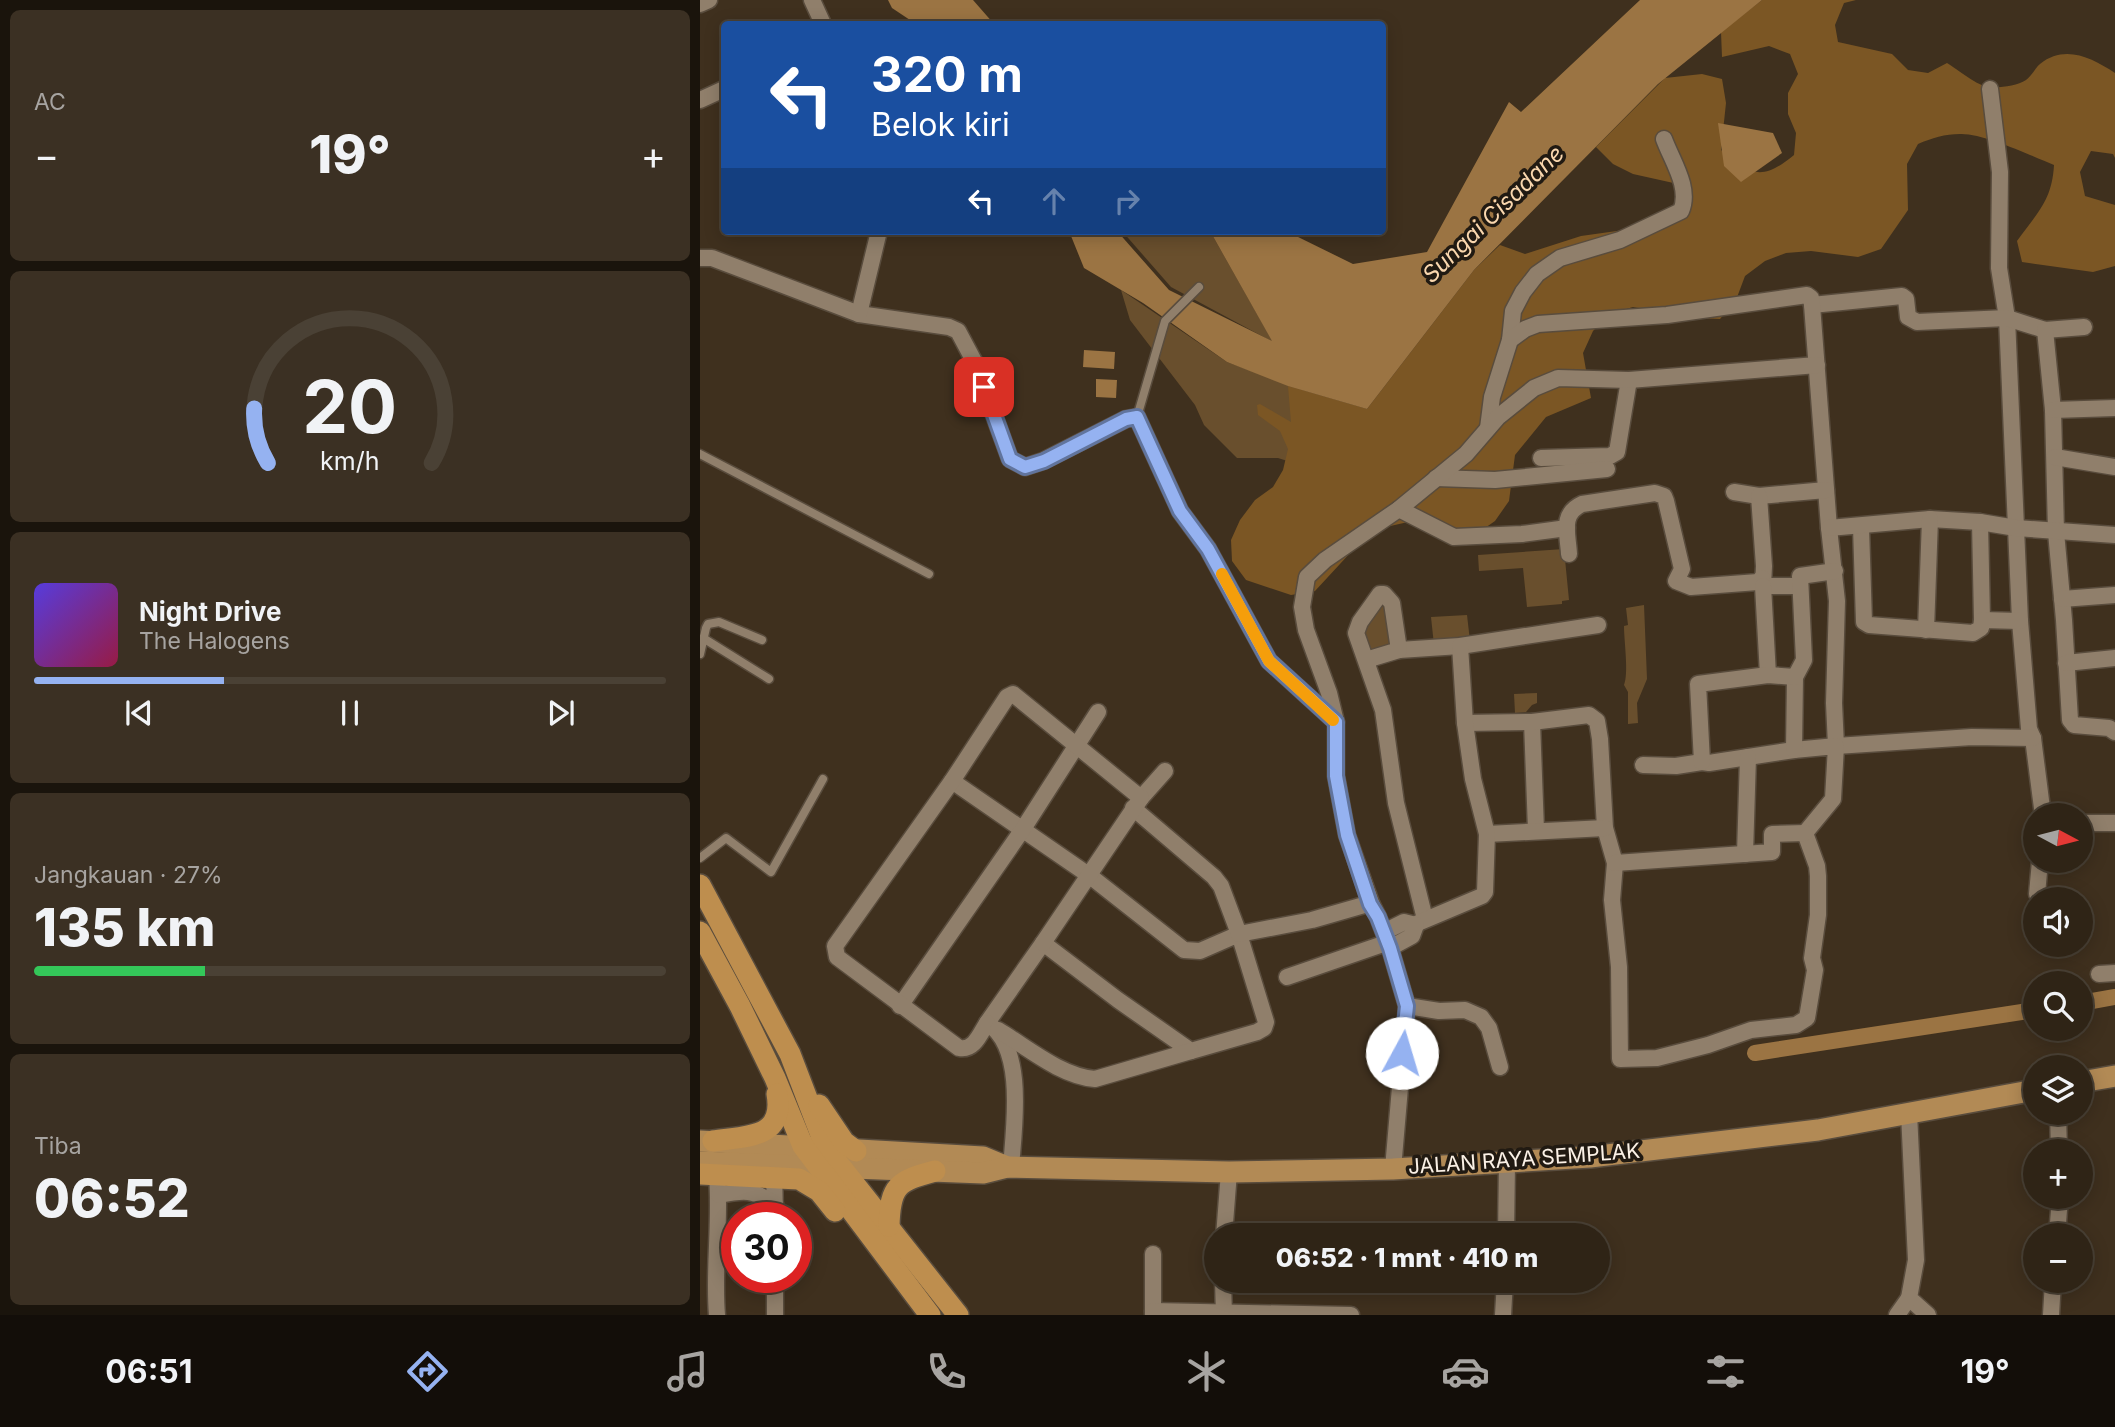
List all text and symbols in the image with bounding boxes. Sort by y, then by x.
text: 320 m [871,45,1023,104]
icon: left [756,49,847,140]
text: AC [34,88,66,116]
text: Belok kiri [871,105,1010,144]
text: 19° [309,123,391,186]
text: − [34,132,59,178]
text: + [641,132,666,178]
water label: Sungai Cisadane [1416,139,1570,289]
icon: left [962,182,1000,220]
icon: ahead [1035,182,1073,220]
icon: right [1108,182,1146,220]
pin [954,357,1014,417]
text: 20 [303,362,397,451]
icon: arrive [965,368,1003,406]
text: km/h [320,445,380,475]
text: Night Drive [139,596,281,627]
text: The Halogens [139,627,290,655]
icon: previous [120,694,158,732]
icon: pause [331,694,369,732]
icon: next [542,694,580,732]
north arrow [2023,803,2093,873]
map controls [2023,803,2093,1293]
text: Jangkauan · 27% [34,861,223,889]
button: sound [2023,887,2093,957]
text: 135 km [34,896,215,959]
button: search [2023,971,2093,1041]
position arrow [1365,1016,1439,1090]
button: layers [2023,1055,2093,1125]
text: Tiba [34,1132,82,1160]
street label: JALAN RAYA SEMPLAK [1407,1138,1641,1179]
button: + [2023,1139,2093,1209]
text: 06:52 [34,1167,190,1230]
speed limit sign: 30 [721,1202,812,1293]
button: − [2023,1223,2093,1293]
text: 06:52 · 1 mnt · 410 m [1276,1242,1538,1273]
icon: directions [403,1347,452,1396]
icon: music [663,1347,712,1396]
icon: phone [922,1347,971,1396]
icon: climate [1182,1347,1231,1396]
icon: car [1441,1347,1490,1396]
icon: filters [1701,1347,1750,1396]
text: 06:51 [105,1352,193,1391]
text: 19° [1960,1352,2010,1391]

